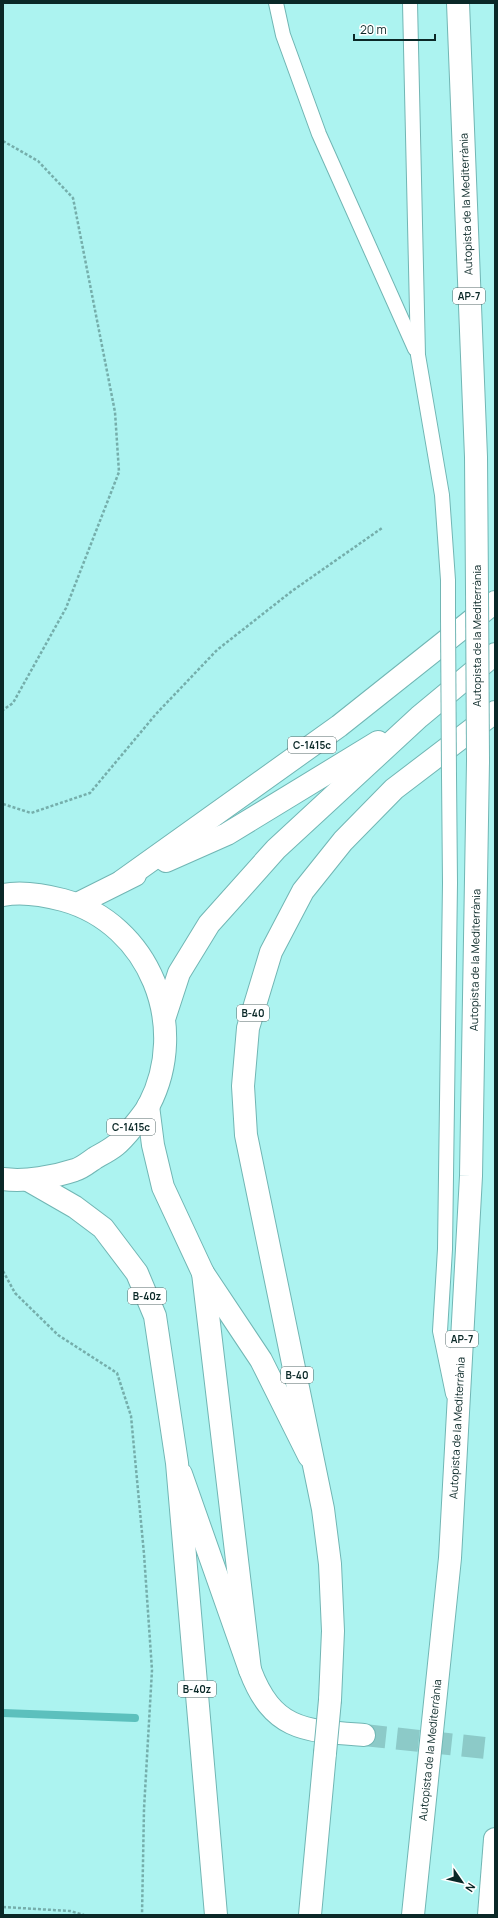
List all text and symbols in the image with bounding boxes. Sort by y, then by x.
scale bar [354,16,435,42]
text: 20 m [360,21,387,38]
street label: Autopista de la Mediterrània [456,133,475,275]
road number: AP-7 [453,288,485,304]
street label: Autopista de la Mediterrània [469,565,484,707]
road number: C-1415c [288,737,336,753]
street label: Autopista de la Mediterrània [466,889,483,1031]
road number: B-40 [237,1005,269,1021]
road number: C-1415c [107,1119,155,1135]
road number: B-40z [128,1288,166,1304]
road number: AP-7 [446,1331,478,1347]
street label: Autopista de la Mediterrània [445,1357,468,1499]
road number: B-40 [281,1367,313,1383]
street label: Autopista de la Mediterrània [415,1678,444,1821]
road number: B-40z [178,1681,216,1697]
north arrow [442,1862,482,1902]
text: N [462,1880,479,1895]

